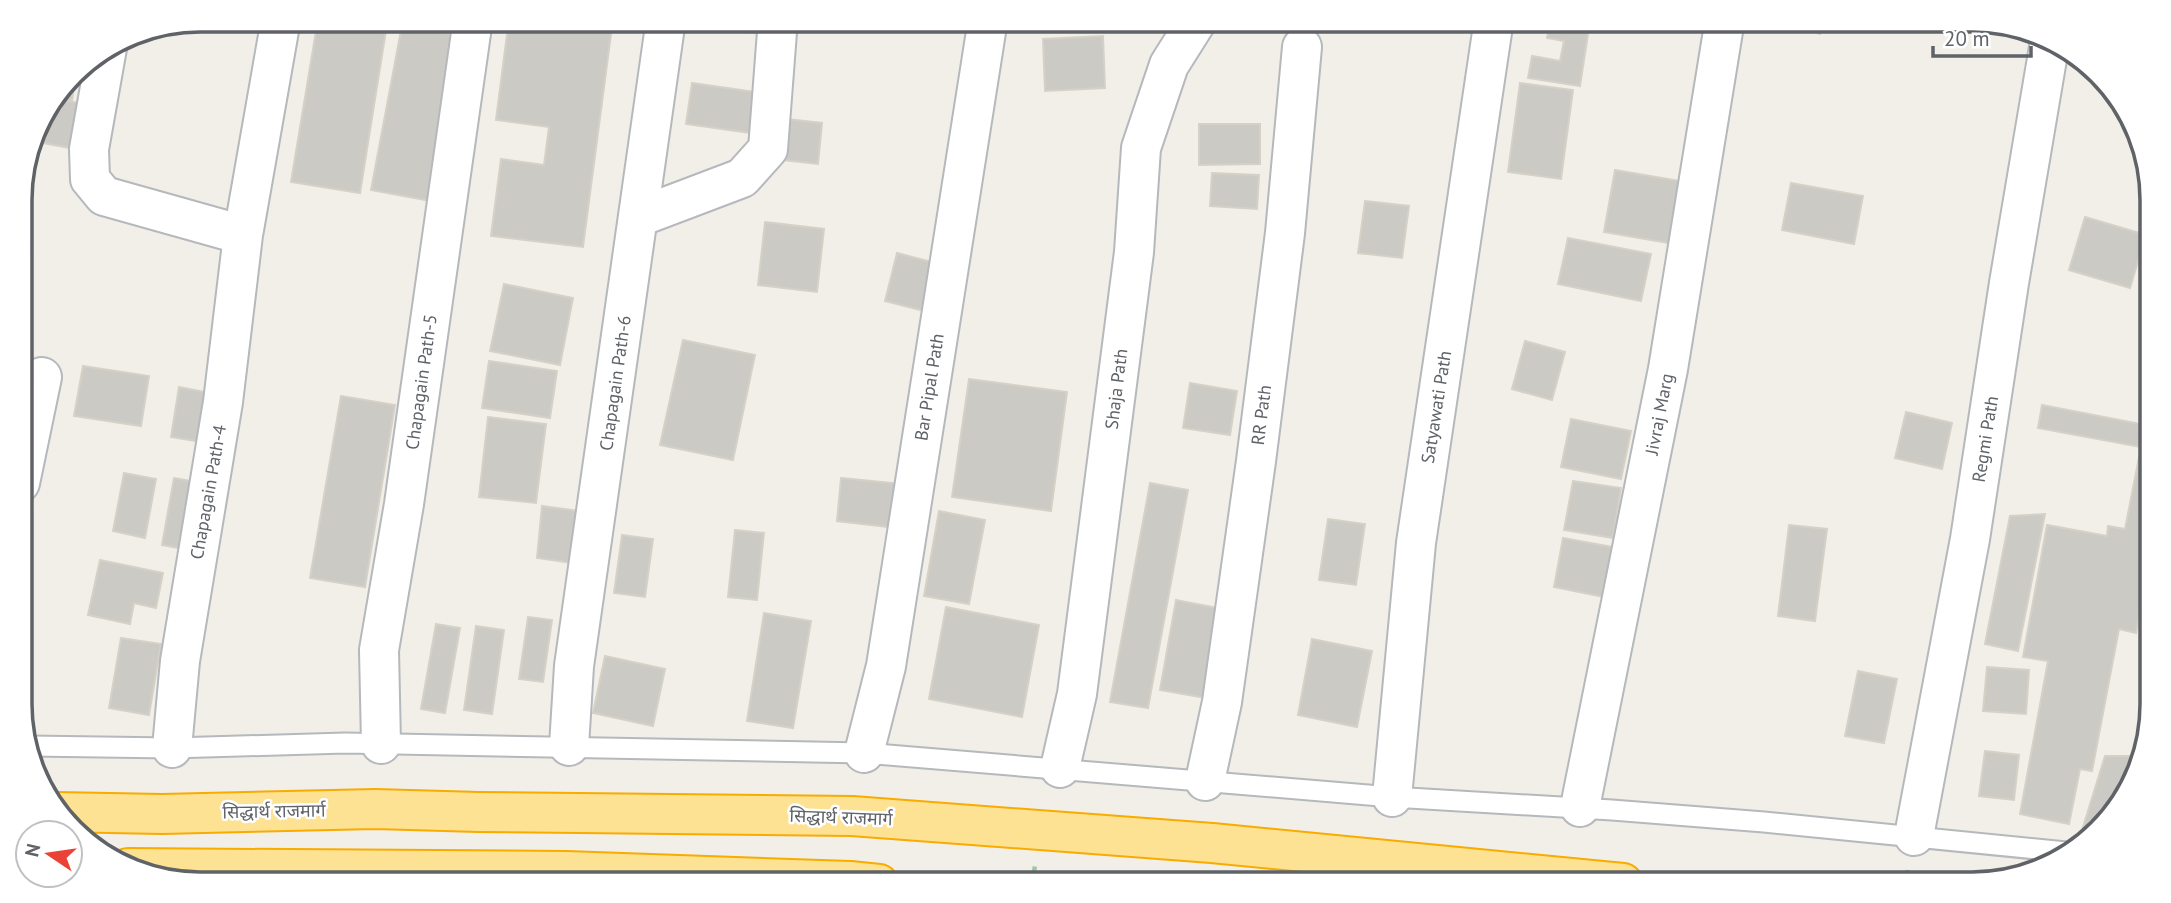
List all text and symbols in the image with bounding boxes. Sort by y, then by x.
scale bar [1933,14,2031,58]
text: 20 m [1944,25,1990,52]
street label: Chapagain Path-5 [400,313,442,451]
street label: Chapagain Path-6 [594,314,636,452]
street label: Bar Pipal Path [909,332,949,442]
street label: Shaja Path [1100,347,1132,431]
street label: Satyawati Path [1416,349,1456,465]
street label: Jivraj Marg [1640,371,1678,458]
street label: RR Path [1246,384,1276,446]
street label: Regmi Path [1967,394,2003,484]
street label: Chapagain Path-4 [185,423,231,561]
street label: सिद्धार्थ राजमार्ग [222,799,327,823]
street label: सिद्धार्थ राजमार्ग [789,804,894,830]
north arrow [14,819,84,889]
text: N [19,841,46,859]

